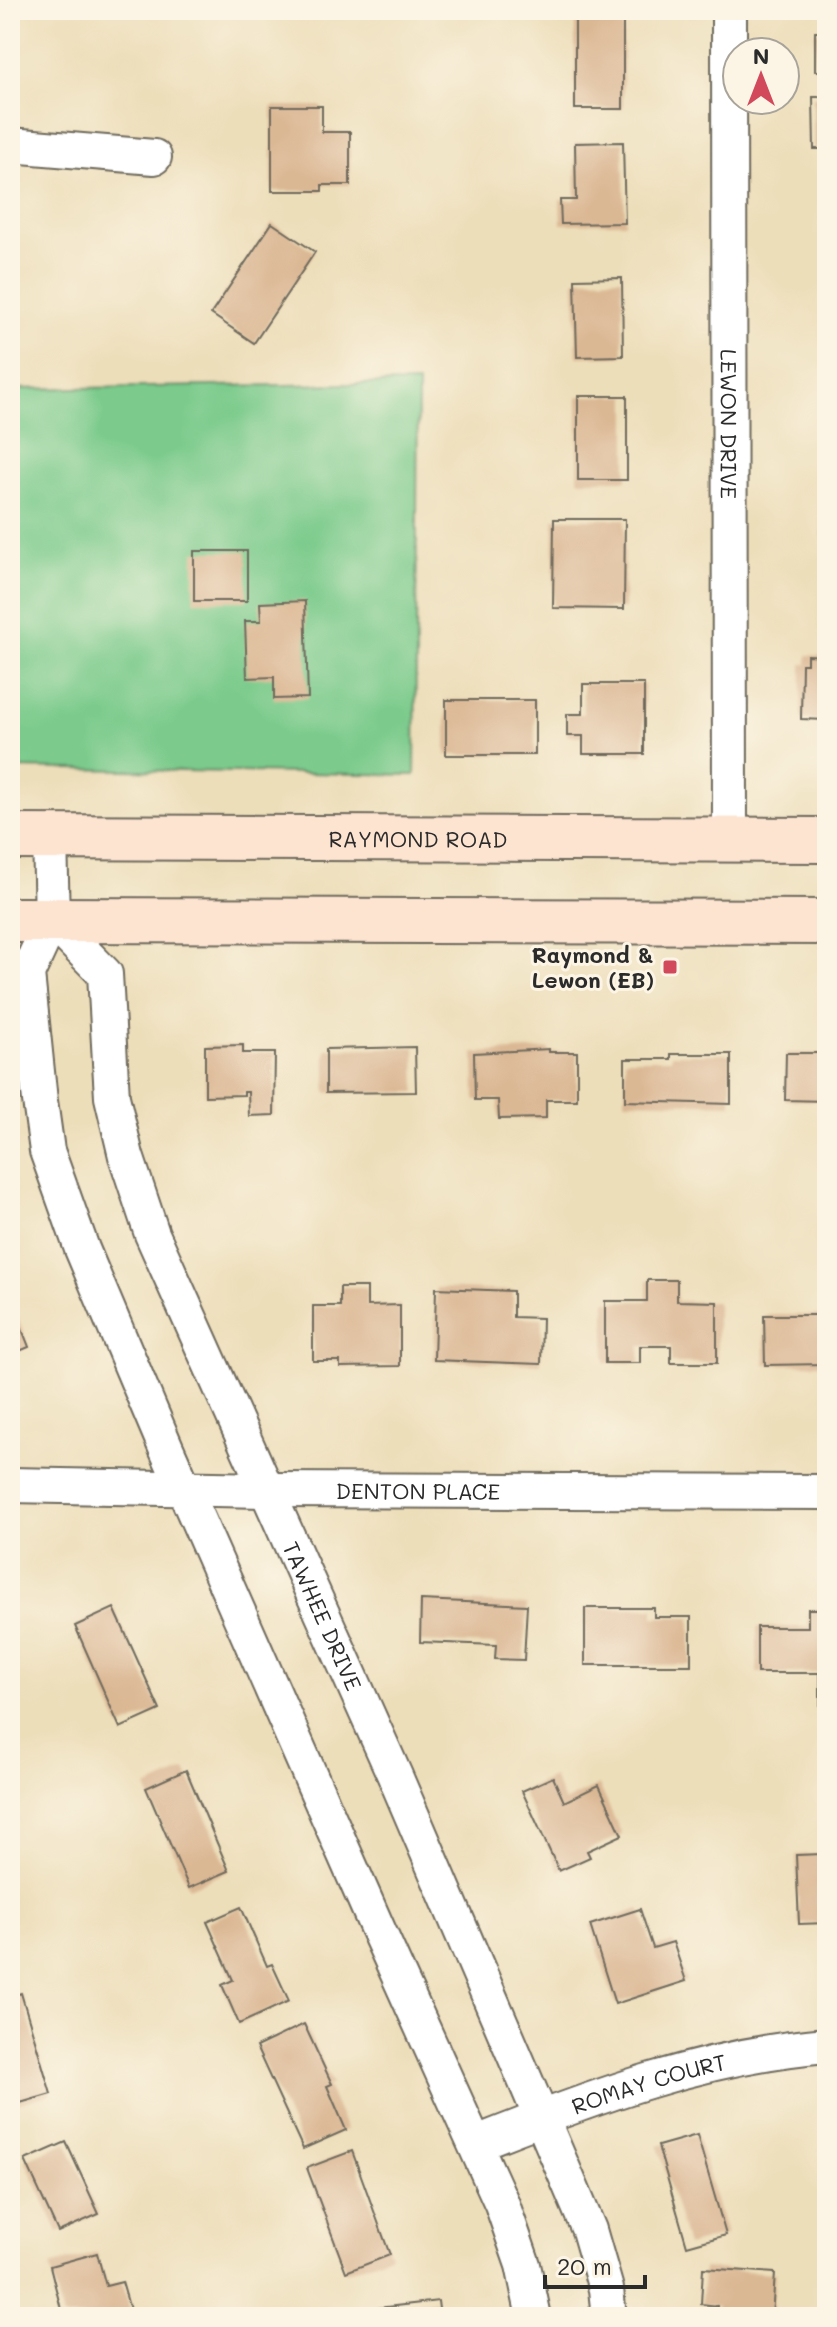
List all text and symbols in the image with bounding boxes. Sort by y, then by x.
north arrow [721,36,801,116]
text: N [753,41,769,70]
street label: LEWON DRIVE [715,349,744,499]
street label: RAYMOND ROAD [328,824,508,853]
place label: Raymond & Lewon (EB) [532,940,654,994]
marker: Raymond & Lewon (EB) [661,958,679,976]
street label: DENTON PLACE [336,1476,500,1505]
street label: TAWHEE DRIVE [277,1537,369,1695]
street label: ROMAY COURT [567,2046,729,2120]
scale bar [545,2239,645,2289]
text: 20 m [557,2250,612,2281]

